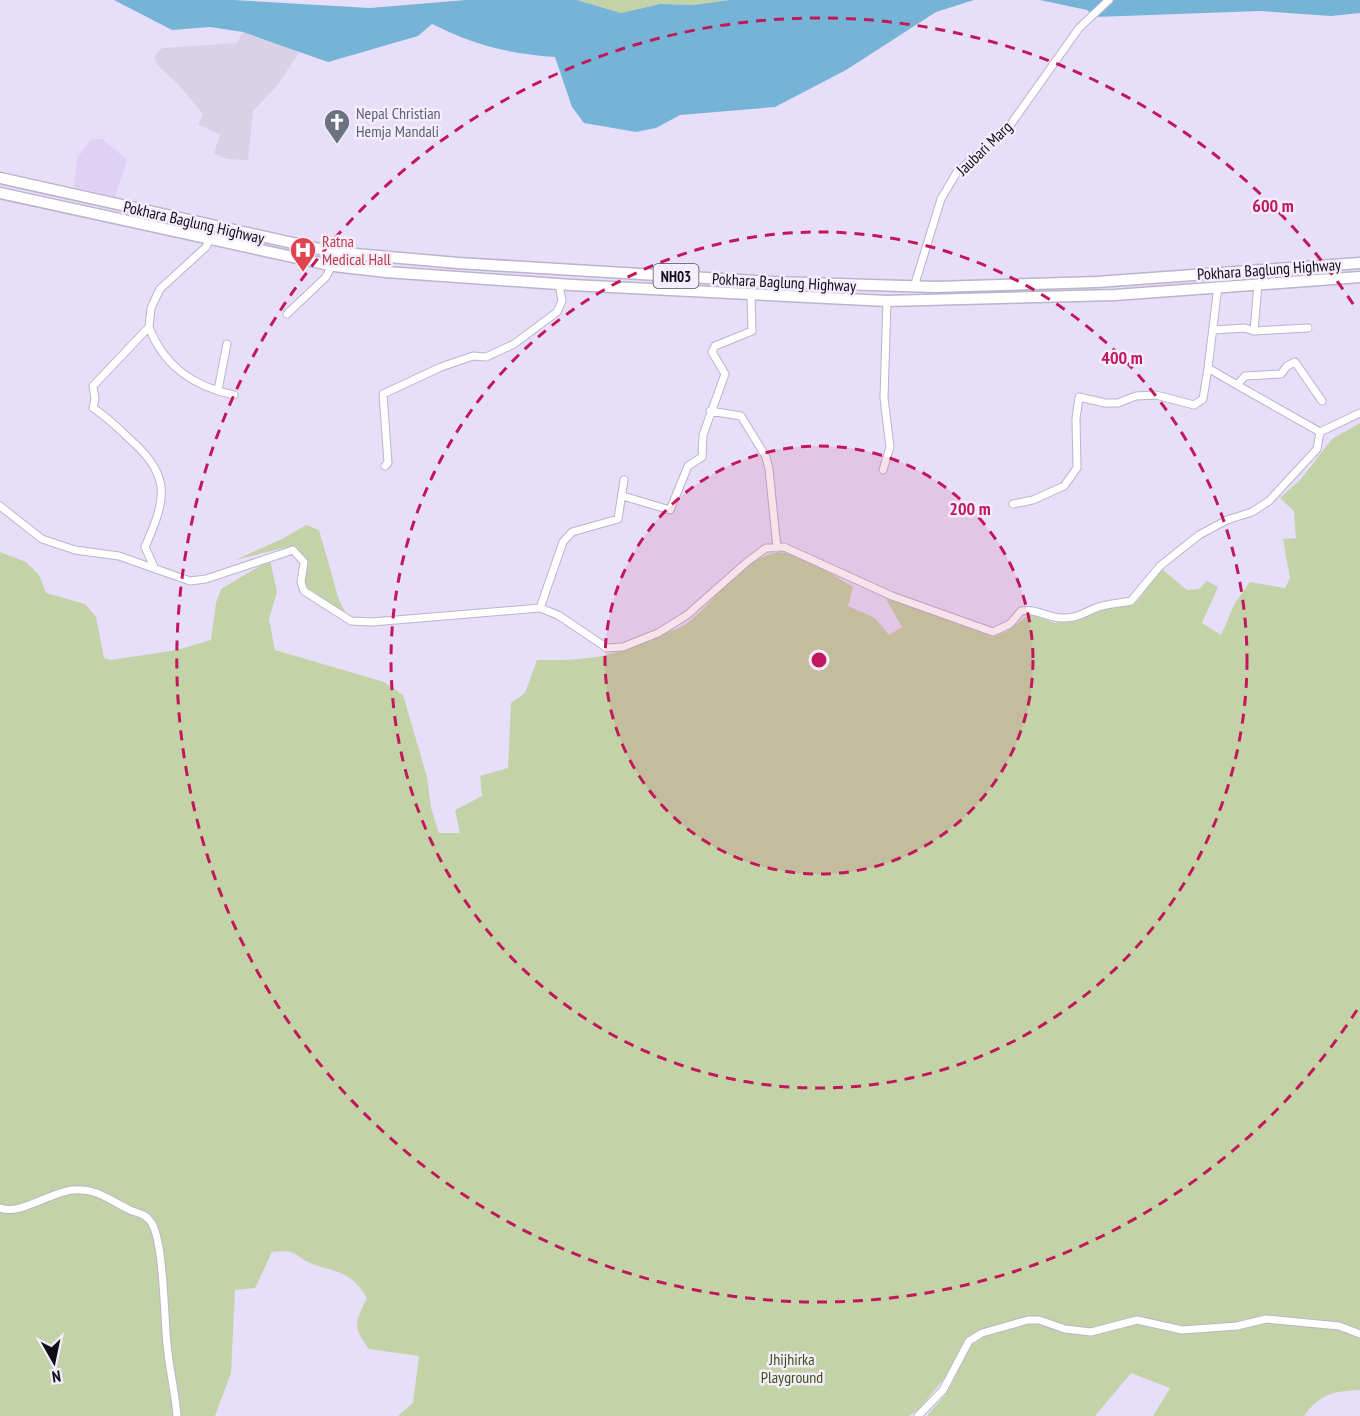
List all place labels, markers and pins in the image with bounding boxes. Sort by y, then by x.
place label: Nepal Christian Hemja Mandali [356,103,441,141]
church icon: Nepal Christian Hemja Mandali [322,107,352,145]
place label: Ratna Medical Hall [322,231,391,269]
hospital icon: Ratna Medical Hall [288,235,318,273]
centre of rings [809,650,829,670]

